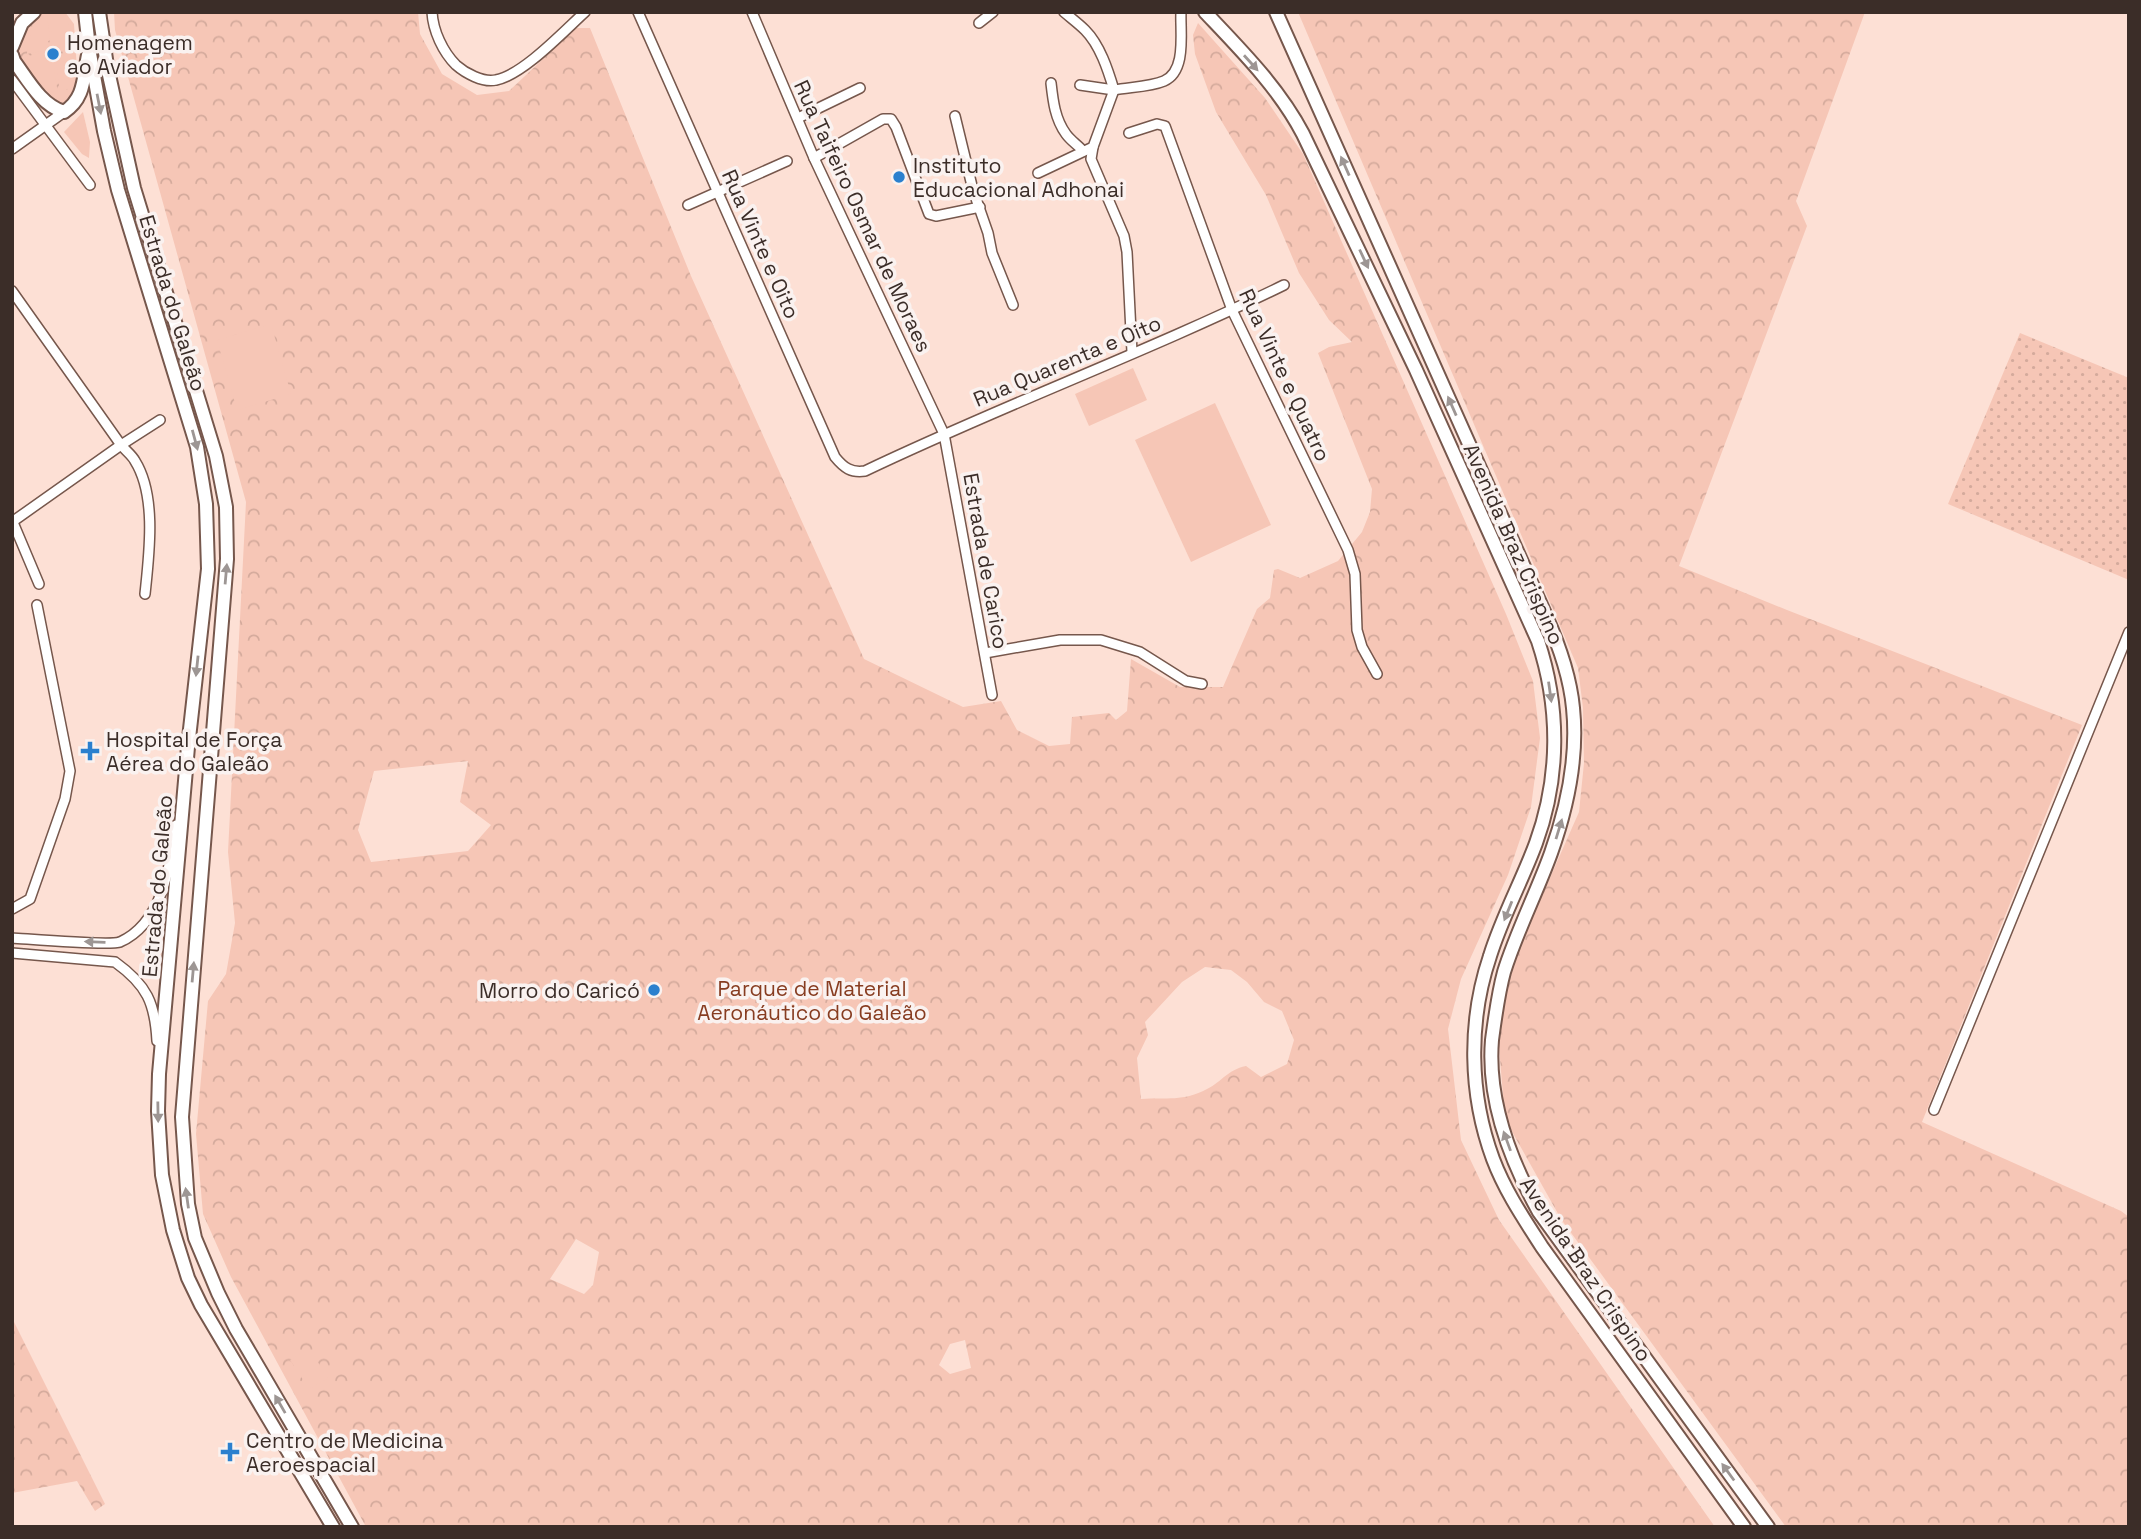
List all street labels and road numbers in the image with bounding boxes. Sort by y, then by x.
street label: Rua Taifeiro Osmar de Moraes [788,76,938,356]
street label: Rua Vinte e Oito [716,165,806,323]
street label: Estrada do Galeão [133,212,213,394]
street label: Rua Vinte e Quatro [1233,284,1337,466]
street label: Rua Quarenta e Oito [969,309,1165,413]
street label: Avenida Braz Crispino [1457,439,1571,649]
street label: Estrada de Carico [957,471,1015,651]
street label: Estrada do Galeão [136,794,178,978]
street label: Avenida Braz Crispino [1514,1171,1658,1367]

